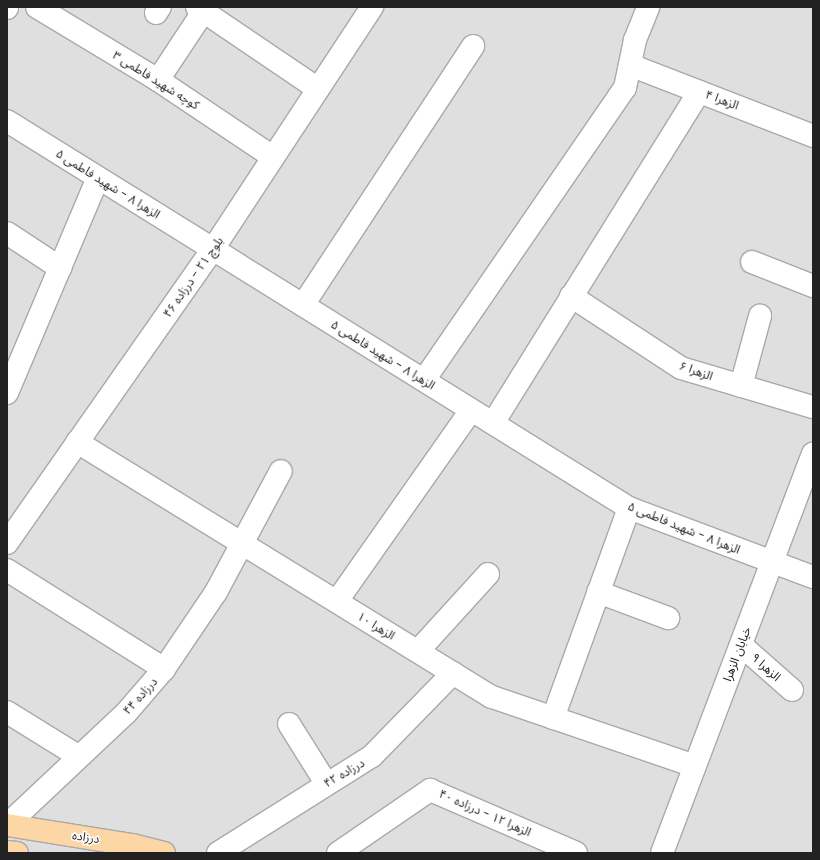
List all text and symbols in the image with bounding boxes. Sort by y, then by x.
street label: کوچه شهید فاطمی ۳ [110,48,202,112]
street label: الزهرا ۴ [703,87,741,113]
street label: الزهرا ۸ - شهید فاطمی ۵ [53,146,163,222]
street label: بلوچ ۲۱ - درزاده ۴۶ [160,234,226,320]
street label: الزهرا ۸ - شهید فاطمی ۵ [328,317,438,393]
street label: الزهرا ۶ [677,358,715,384]
street label: الزهرا ۸ - شهید فاطمی ۵ [626,499,742,557]
street label: الزهرا ۱۰ [355,609,397,643]
street label: خیابان الزهرا [720,625,754,683]
street label: الزهرا ۹ [748,650,784,684]
street label: درزاده ۴۴ [120,675,160,717]
street label: درزاده ۴۲ [321,756,367,790]
street label: الزهرا ۱۲ - درزاده ۴۰ [437,786,533,840]
street label: درزاده [71,828,101,846]

